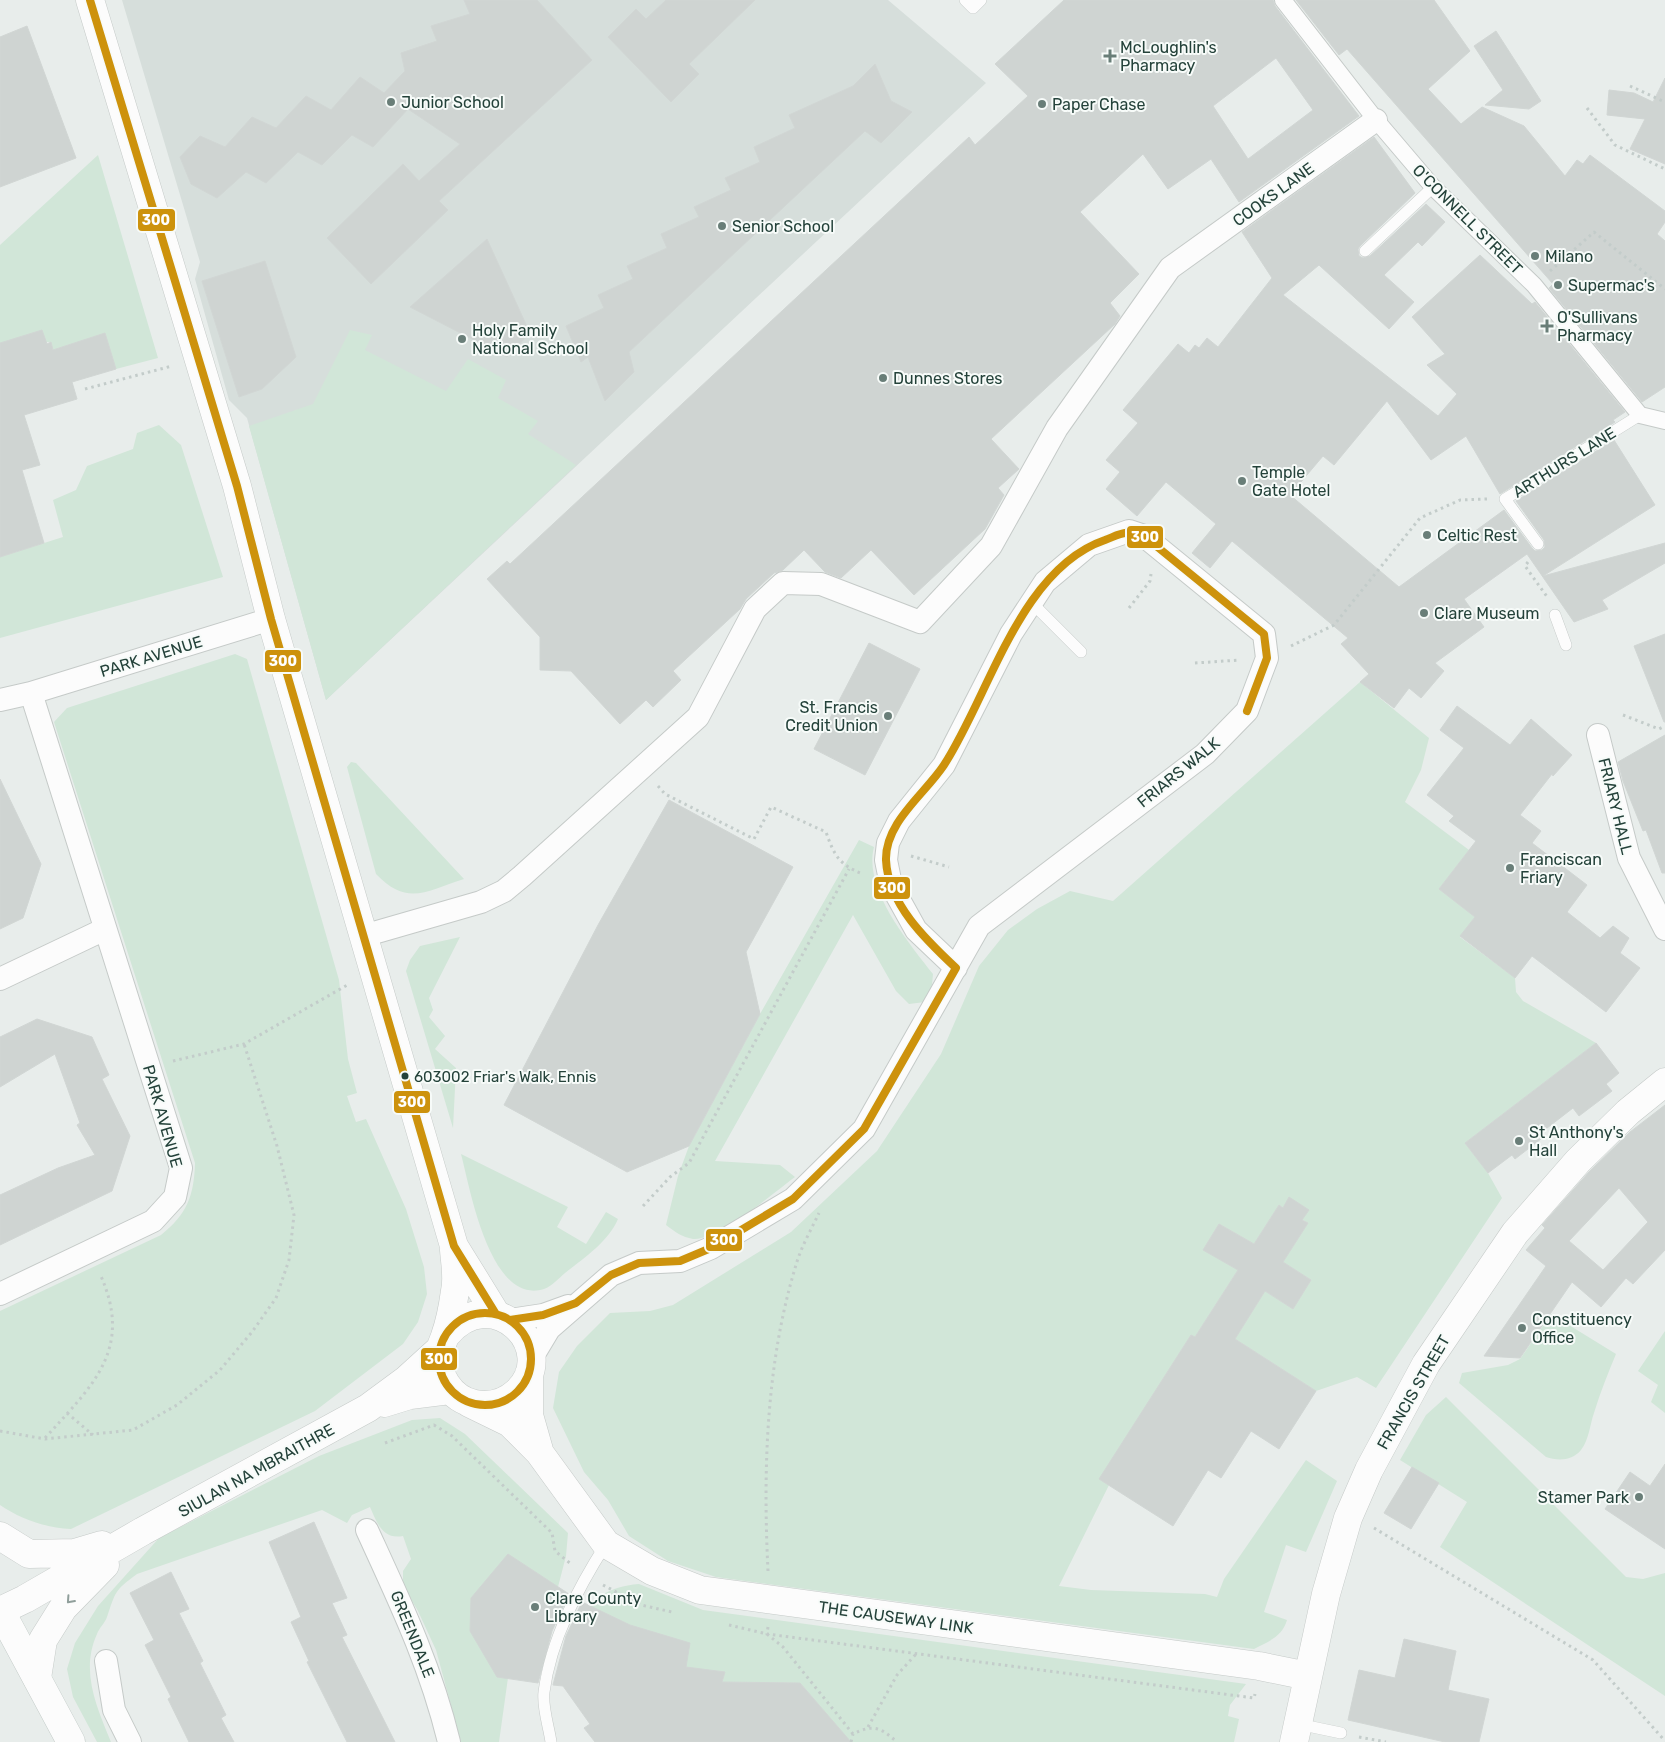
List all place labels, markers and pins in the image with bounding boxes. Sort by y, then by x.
place label: McLoughlin's Pharmacy [1120,38,1217,75]
marker: McLoughlin's Pharmacy [1104,50,1116,62]
place label: Junior School [401,93,504,112]
place label: Paper Chase [1052,95,1145,114]
marker: Junior School [385,96,397,108]
marker: Paper Chase [1036,98,1048,110]
place label: Senior School [732,217,834,236]
marker: Senior School [716,220,728,232]
place label: Milano [1545,247,1593,266]
marker: Milano [1529,250,1541,262]
place label: Supermac's [1568,276,1655,295]
marker: Supermac's [1552,279,1564,291]
place label: O'Sullivans Pharmacy [1557,308,1638,345]
marker: O'Sullivans Pharmacy [1541,320,1553,332]
place label: Holy Family National School [472,321,588,358]
marker: Holy Family National School [456,333,468,345]
place label: Dunnes Stores [893,369,1003,388]
marker: Dunnes Stores [877,372,889,384]
place label: Temple Gate Hotel [1252,463,1330,500]
marker: Temple Gate Hotel [1236,475,1248,487]
place label: Celtic Rest [1437,526,1517,545]
marker: Celtic Rest [1421,529,1433,541]
place label: Clare Museum [1434,604,1540,623]
marker: Clare Museum [1418,607,1430,619]
place label: St. Francis Credit Union [785,698,878,735]
marker: St. Francis Credit Union [882,710,894,722]
place label: Franciscan Friary [1520,850,1602,887]
marker: Franciscan Friary [1504,862,1516,874]
place label: 603002 Friar's Walk, Ennis [414,1068,597,1086]
marker: 603002 Friar's Walk, Ennis [400,1071,410,1081]
place label: St Anthony's Hall [1529,1123,1624,1160]
marker: St Anthony's Hall [1513,1135,1525,1147]
place label: Constituency Office [1532,1310,1632,1347]
marker: Constituency Office [1516,1322,1528,1334]
place label: Stamer Park [1538,1488,1630,1507]
marker: Stamer Park [1633,1491,1645,1503]
place label: Clare County Library [545,1589,641,1626]
marker: Clare County Library [529,1601,541,1613]

